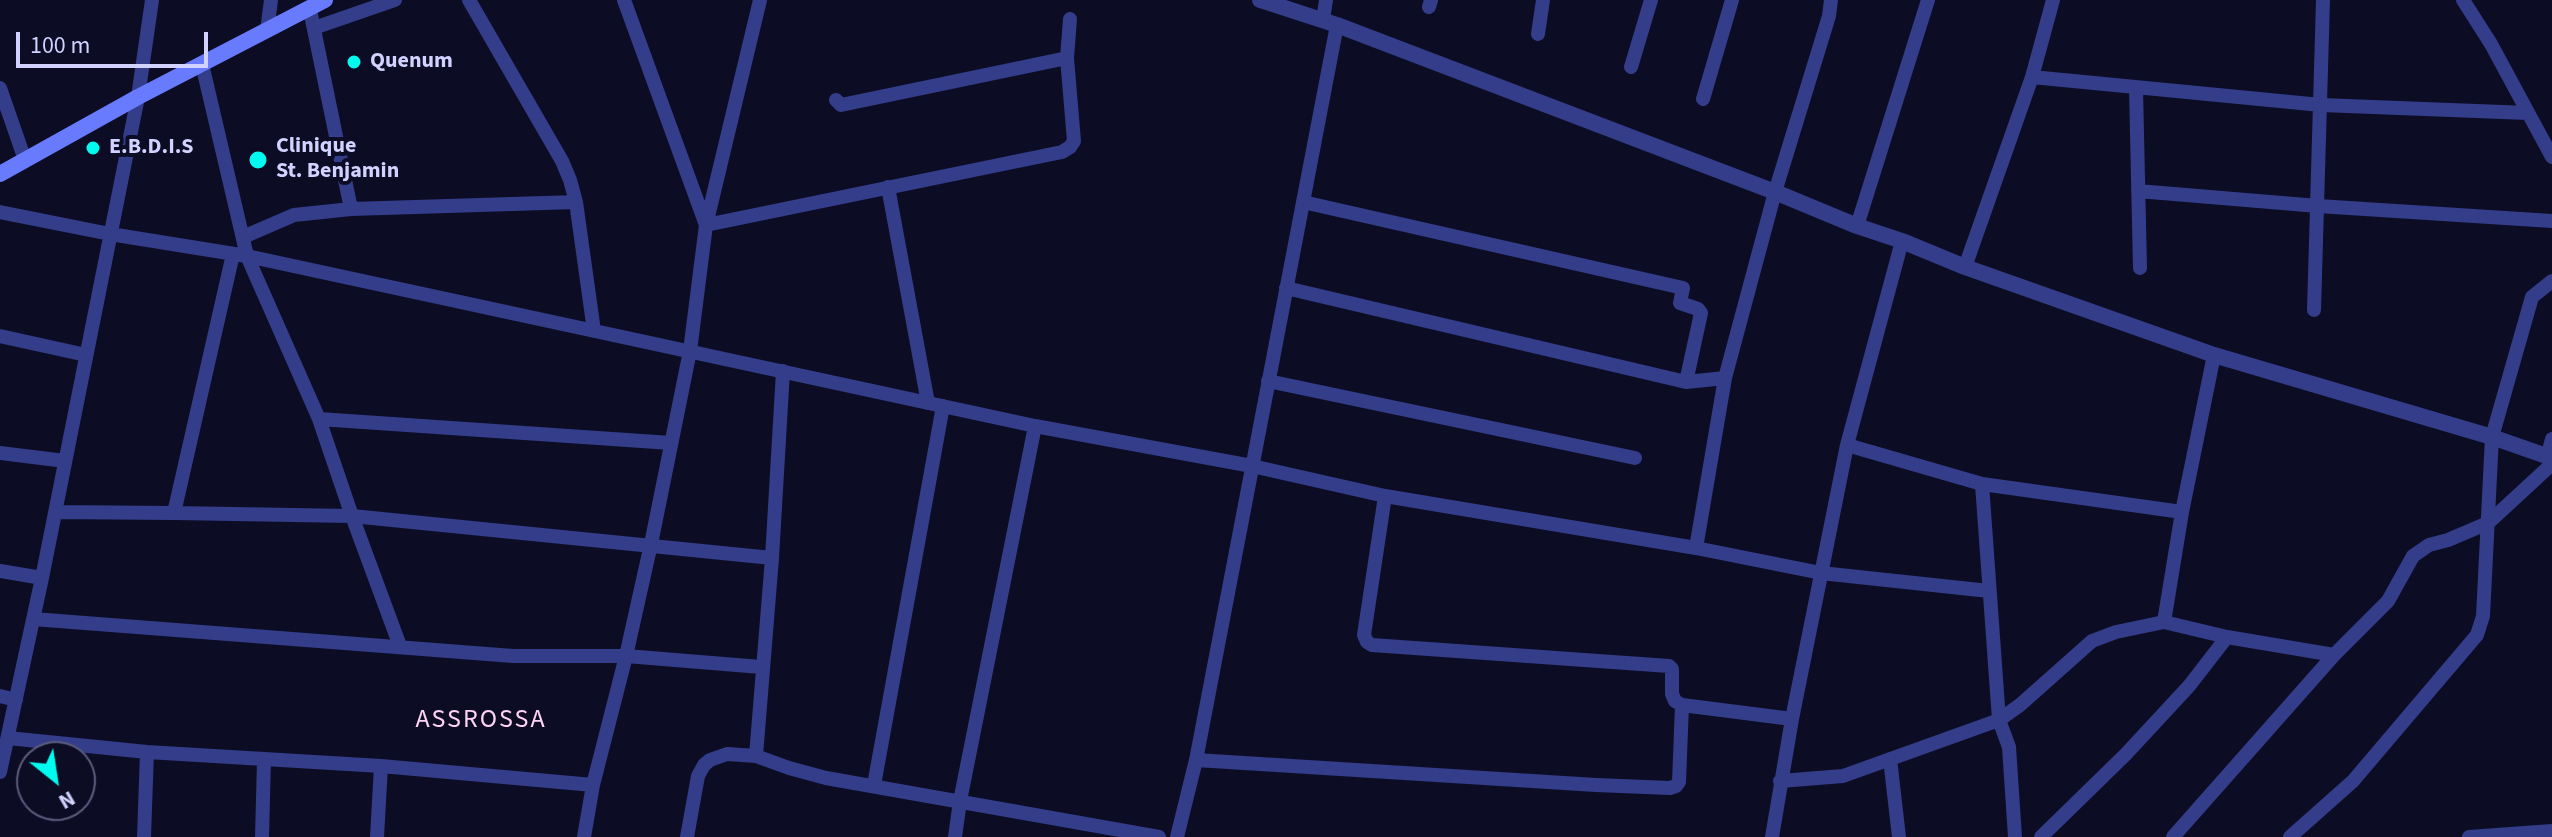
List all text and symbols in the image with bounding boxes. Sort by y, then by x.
scale bar [20,16,212,66]
text: 100 m [30,28,90,63]
place label: Quenum [370,49,453,75]
marker: Quenum [345,53,363,71]
place label: Clinique St. Benjamin [276,134,399,186]
place label: E.B.D.I.S [109,135,194,161]
marker: E.B.D.I.S [84,139,102,157]
marker: Clinique St. Benjamin [247,149,269,171]
district label: ASSROSSA [415,705,547,737]
north arrow [16,741,96,821]
text: N [53,783,81,818]

